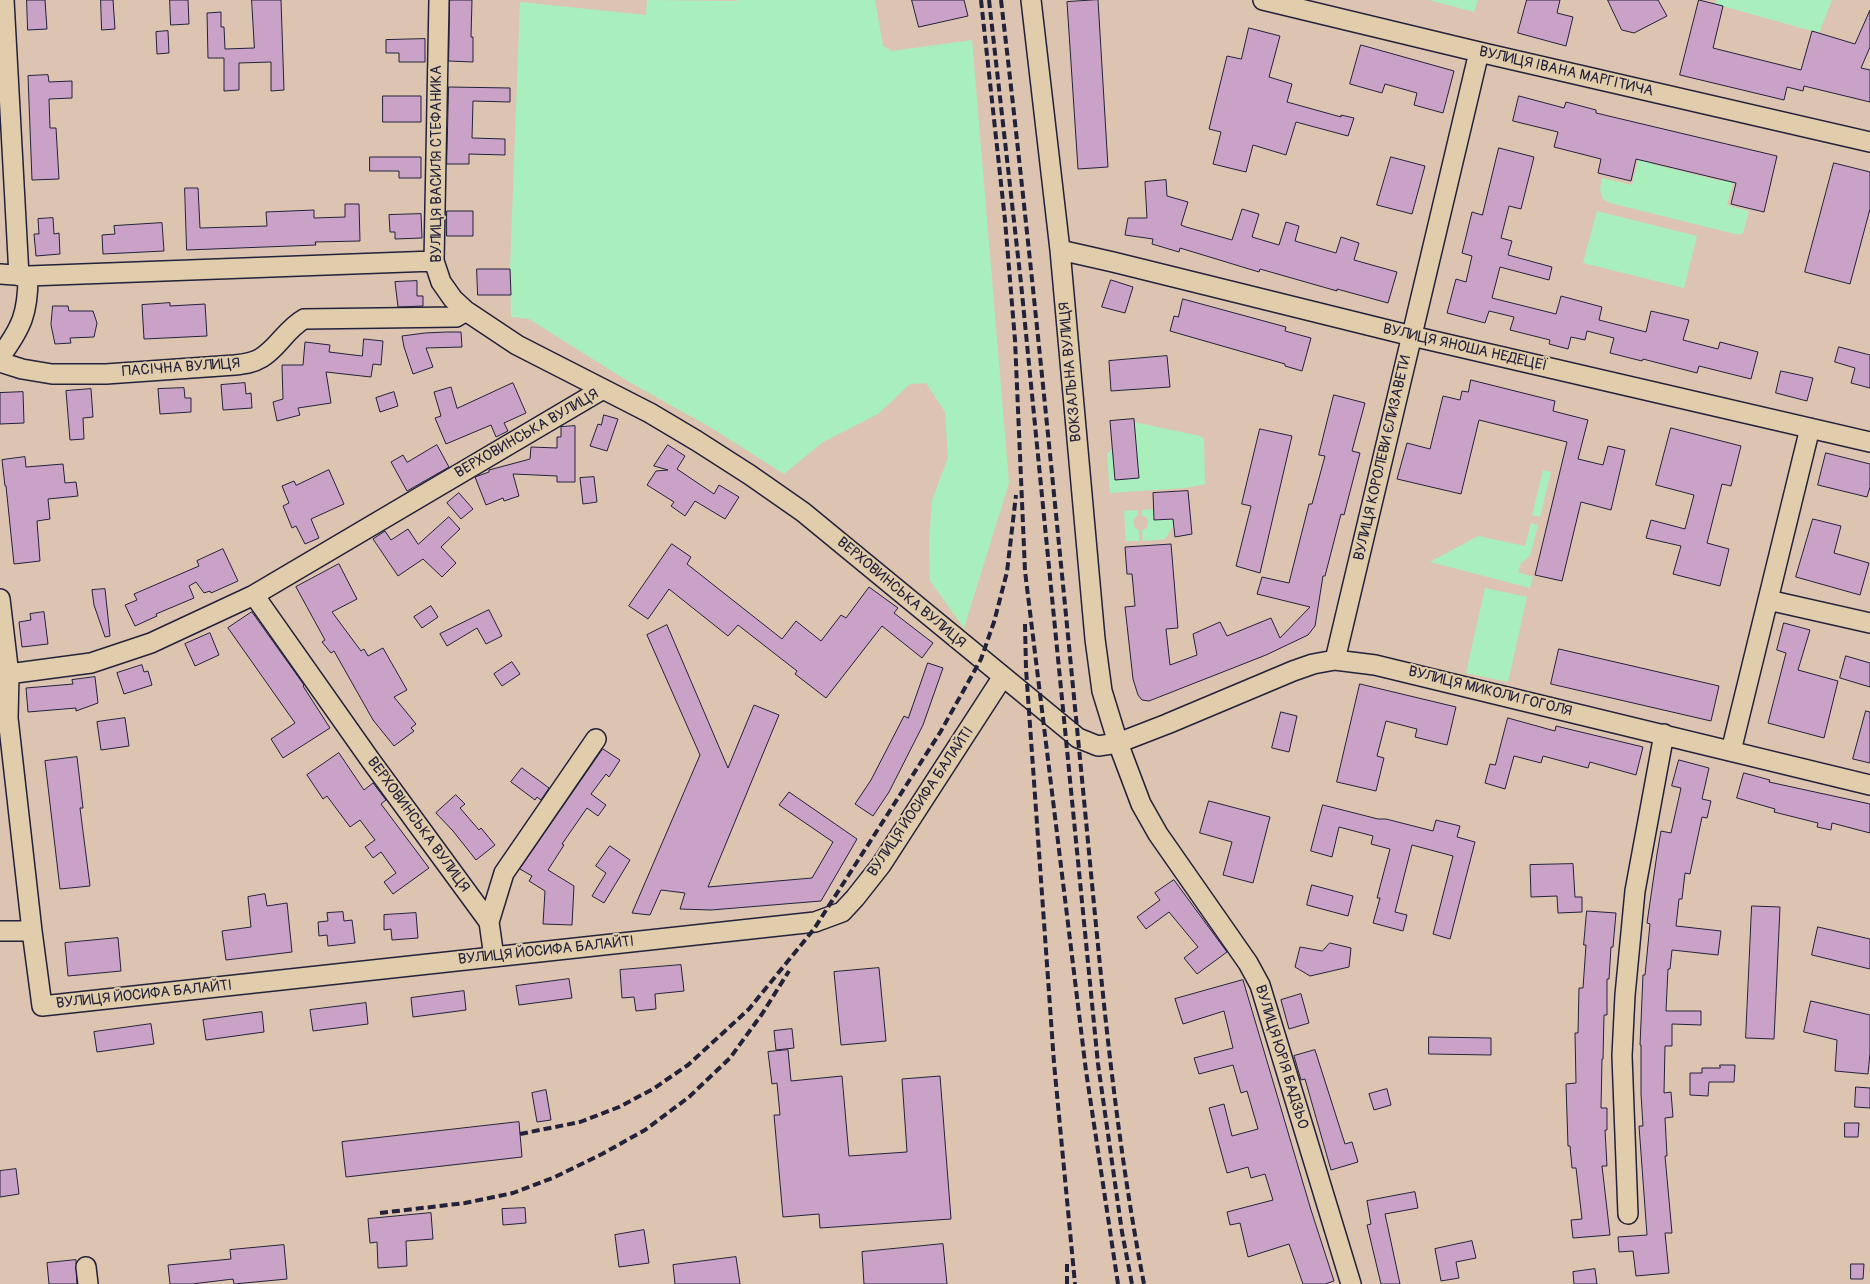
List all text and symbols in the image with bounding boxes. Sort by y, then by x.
street label: ВУЛИЦЯ ІВАНА МАРГІТИЧА [1477,43,1655,101]
street label: ВУЛИЦЯ ВАСИЛЯ СТЕФАНИКА [428,65,446,263]
street label: ВОКЗАЛЬНА ВУЛИЦЯ [1056,301,1086,443]
street label: ВУЛИЦЯ ЯНОША НЕДЕЦЕЇ [1381,320,1549,376]
street label: ВУЛИЦЯ КОРОЛЕВИ ЄЛИЗАВЕТИ [1351,354,1415,562]
street label: ПАСІЧНА ВУЛИЦЯ [121,355,241,381]
street label: ВЕРХОВИНСЬКА ВУЛИЦЯ [452,385,602,483]
street label: ВЕРХОВИНСЬКА ВУЛИЦЯ [833,534,969,652]
street label: ВУЛИЦЯ МИКОЛИ ГОГОЛЯ [1406,663,1574,721]
street label: ВУЛИЦЯ ЙОСИФА БАЛАЙТІ [864,724,978,880]
street label: ВЕРХОВИНСЬКА ВУЛИЦЯ [363,754,473,896]
street label: ВУЛИЦЯ ЙОСИФА БАЛАЙТІ [457,933,635,969]
street label: ВУЛИЦЯ ЙОСИФА БАЛАЙТІ [55,977,233,1013]
street label: ВУЛИЦЯ ЮРІЯ БАДЗЬО [1250,983,1312,1131]

